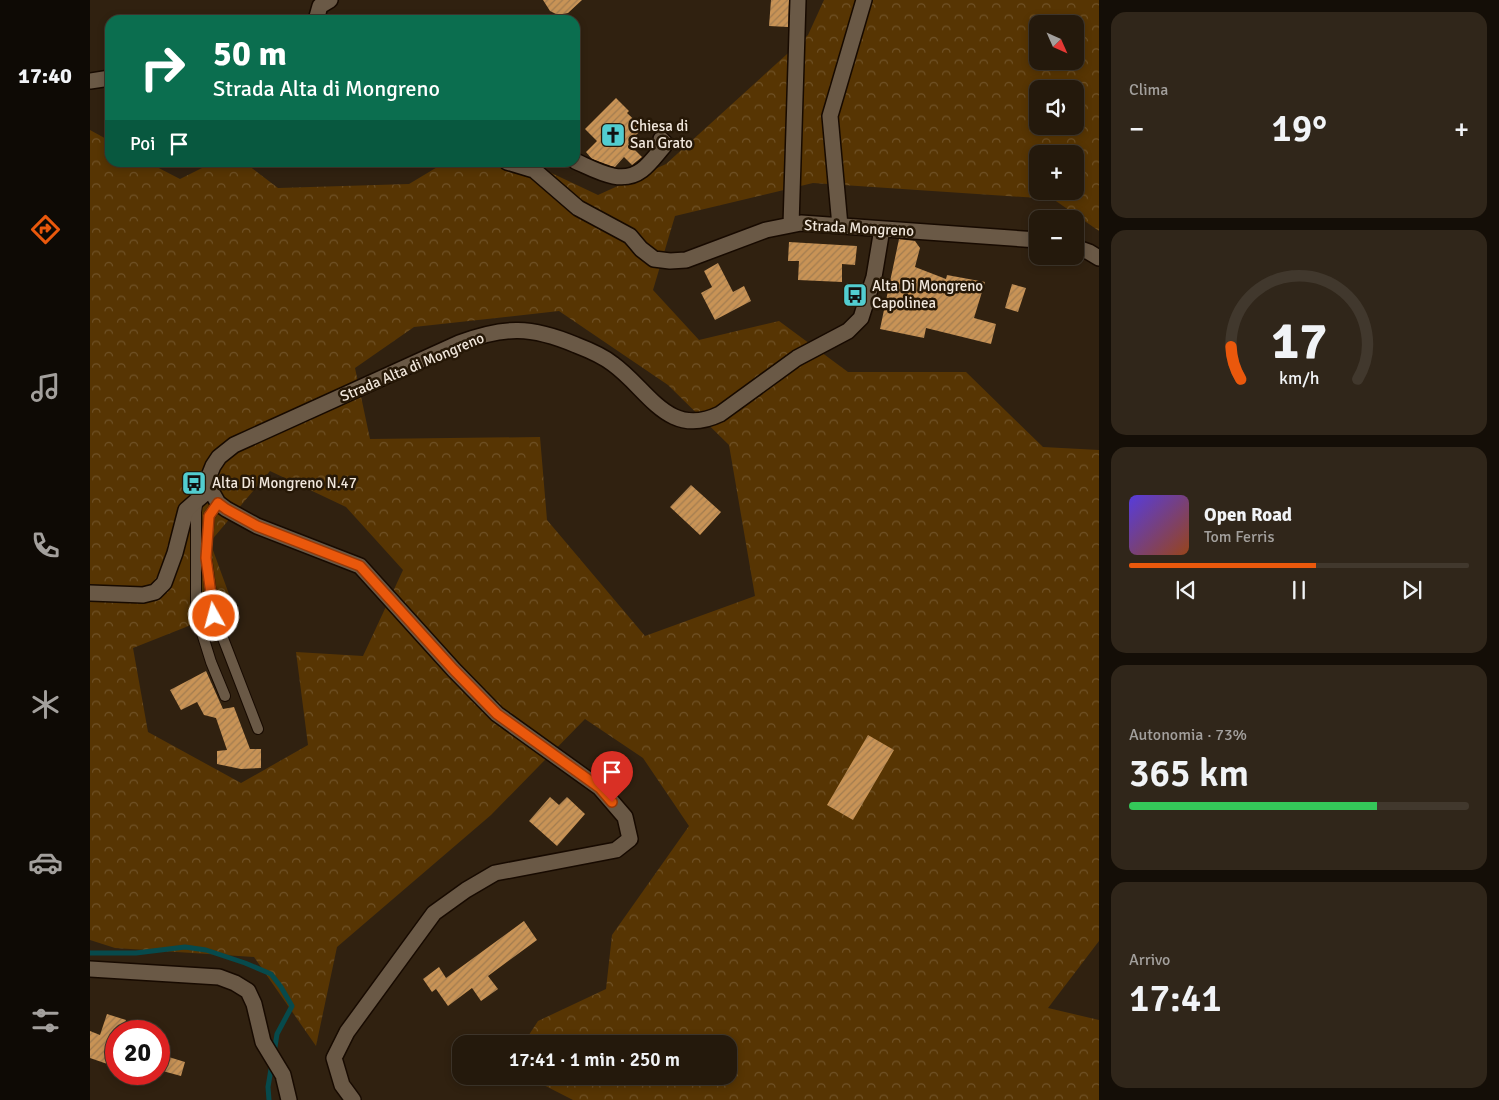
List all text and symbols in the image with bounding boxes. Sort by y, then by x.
north arrow [1029,15,1084,70]
map controls [1029,15,1084,265]
text: 50 m [213,32,287,75]
icon: right [130,35,195,100]
text: 17:40 [18,62,72,89]
text: Strada Alta di Mongreno [213,75,440,102]
button: sound [1029,80,1084,135]
text: Clima [1129,80,1168,100]
text: 19° [1271,105,1327,152]
text: − [1129,112,1144,146]
text: + [1454,112,1469,146]
place label: Chiesa di San Grato [630,117,693,152]
church icon: Chiesa di San Grato [600,122,626,148]
icon: arrive [165,130,193,158]
text: Poi [130,132,155,156]
button: + [1029,145,1084,200]
button: − [1029,210,1084,265]
icon: directions [28,212,63,247]
street label: Strada Mongreno [804,216,915,240]
place label: Alta Di Mongreno Capolinea [872,277,983,312]
bus stop icon: Alta Di Mongreno Capolinea [842,282,868,308]
text: 17 [1271,309,1327,373]
street label: Strada Alta di Mongreno [337,328,487,406]
text: km/h [1279,367,1319,389]
icon: music [28,370,63,405]
bus stop icon: Alta Di Mongreno N.47 [181,470,207,496]
place label: Alta Di Mongreno N.47 [212,474,357,492]
text: Open Road [1204,503,1292,527]
text: Tom Ferris [1204,527,1274,547]
icon: phone [28,528,63,563]
icon: previous [1172,576,1200,604]
icon: pause [1285,576,1313,604]
icon: next [1398,576,1426,604]
position arrow [187,589,239,641]
icon: climate [28,687,63,722]
text: Autonomia · 73% [1129,725,1247,745]
text: 365 km [1129,750,1249,797]
pin [591,751,633,802]
icon: arrive [598,758,626,786]
icon: car [28,845,63,880]
text: Arrivo [1129,950,1170,970]
text: 17:41 [1129,975,1222,1022]
icon: filters [28,1003,63,1038]
speed limit sign: 20 [105,1020,170,1085]
text: 17:41 · 1 min · 250 m [509,1048,680,1072]

